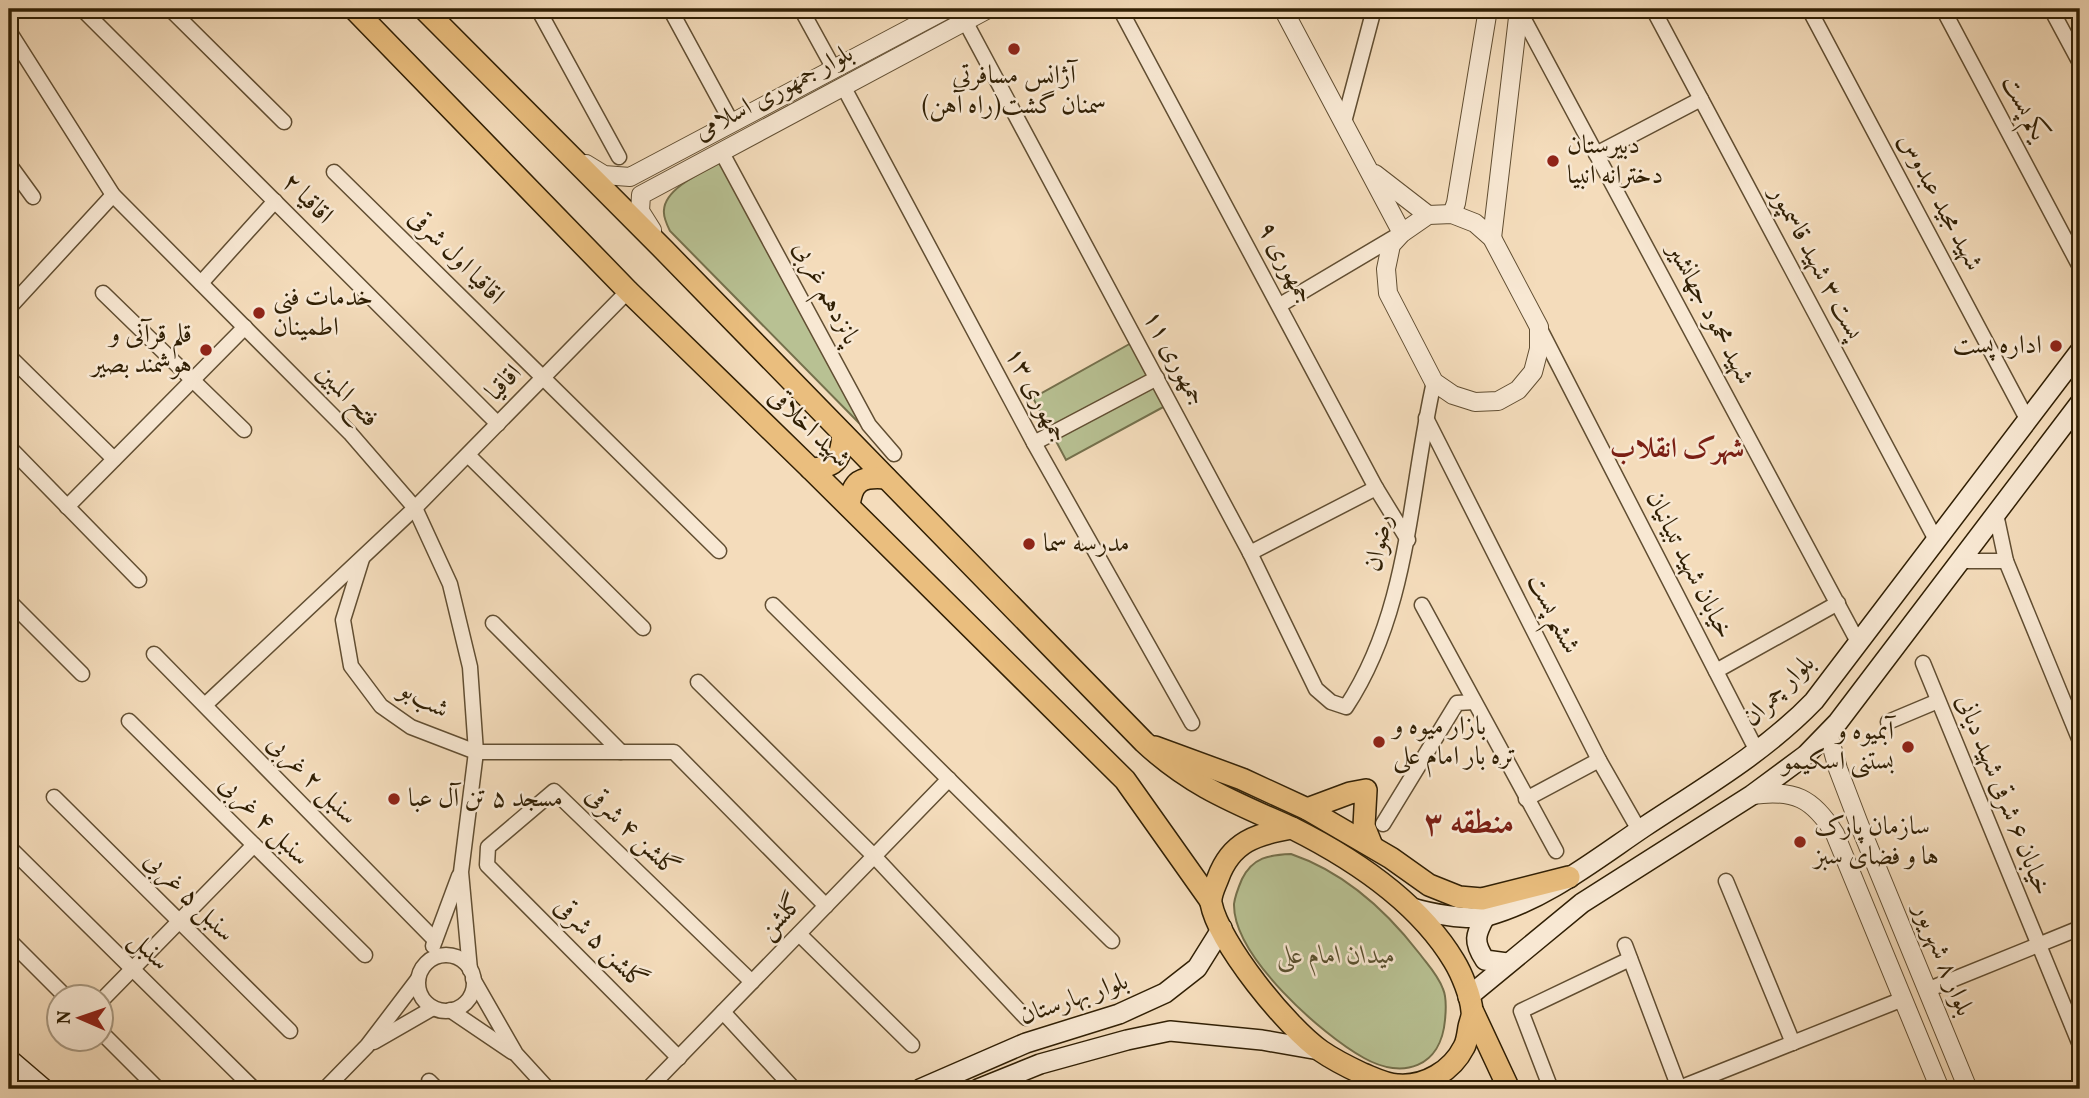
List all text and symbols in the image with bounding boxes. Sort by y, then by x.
street label: بلوار جمهوری اسلامی [688,36,860,150]
marker: آژانس مسافرتی سمنان گشت(راه آهن) [1006,41,1022,57]
place label: آژانس مسافرتی سمنان گشت(راه آهن) [922,58,1106,124]
street label: یکم پست [1987,69,2057,151]
street label: شهید مجید عبدوس [1889,127,1991,277]
place label: دبیرستان دخترانه انبیا [1567,128,1663,194]
marker: دبیرستان دخترانه انبیا [1545,153,1561,169]
street label: اقاقیا ۲ [273,165,341,233]
street label: پست ۳ شهید قاسمپور [1759,177,1872,347]
street label: اقاقیا اول شرقی [400,201,512,313]
street label: جمهوری ۹ [1248,215,1322,311]
street label: شهید محمود جهانشیر [1656,234,1762,391]
street label: پانزدهم غربی [779,235,869,355]
place label: خدمات فنی اطمینان [273,280,373,346]
street label: جمهوری ۱۱ [1134,304,1214,412]
marker: خدمات فنی اطمینان [251,305,267,321]
place label: قلم قرآنی و هوشمند بصیر [88,317,192,383]
place label: اداره پست [1952,328,2042,364]
marker: اداره پست [2048,338,2064,354]
street label: جمهوری ۱۳ [996,341,1076,449]
marker: قلم قرآنی و هوشمند بصیر [198,342,214,358]
street label: فتح المبین [304,356,387,439]
street label: اقاقیا [477,356,531,410]
street label: شهید اخلاقی [760,379,858,477]
district label: شهرک انقلاب [1610,430,1744,469]
street label: خیابان شهید تبیانیان [1636,484,1742,646]
street label: رضوان [1355,511,1403,575]
place label: مدرسه سما [1043,526,1130,562]
marker: مدرسه سما [1021,536,1037,552]
street label: ششم پست [1512,568,1589,663]
street label: بلوار چمران [1735,647,1823,735]
street label: شب‌بو [390,670,455,728]
street label: خیابان ۶ شرقی شهید دیانی [1946,689,2060,901]
place label: بازار میوه و تره بار امام علی [1390,709,1516,778]
place label: آبمیوه و بستنی اسکیمو [1779,714,1896,780]
street label: سنبل ۲ غربی [258,726,366,834]
marker: بازار میوه و تره بار امام علی [1371,734,1387,750]
marker: آبمیوه و بستنی اسکیمو [1900,739,1916,755]
street label: سنبل ۴ غربی [210,767,318,875]
street label: گلشن ۴ شرقی [577,778,687,886]
place label: مسجد ۵ تن آل عبا [408,781,563,817]
marker: مسجد ۵ تن آل عبا [386,791,402,807]
district label: منطقه ۳ [1424,802,1514,848]
place label: سازمان پارک ها و فضای سبز [1811,809,1939,875]
marker: سازمان پارک ها و فضای سبز [1792,834,1808,850]
street label: سنبل ۵ غربی [135,843,243,951]
street label: گلشن [750,886,812,948]
street label: گلشن ۵ شرقی [545,889,655,999]
street label: بلوار ۸ شهریور [1903,895,1982,1022]
street label: سنبل [121,923,177,979]
park label: میدان امام علی [1276,938,1396,977]
street label: بلوار بهارستان [1015,964,1133,1034]
north arrow [46,982,116,1052]
text: N [52,1010,78,1025]

